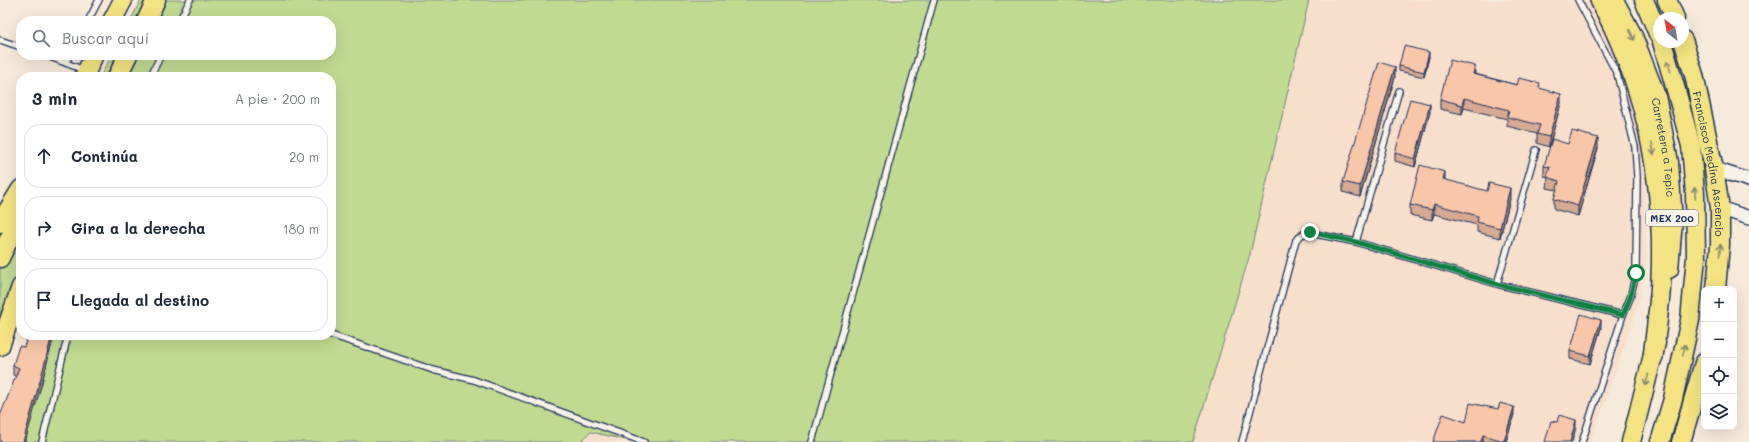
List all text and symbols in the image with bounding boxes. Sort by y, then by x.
north arrow [1653,12,1689,48]
search box [16,16,336,60]
icon: search [30,27,52,49]
text: Buscar aquí [62,28,149,48]
one-way arrow [1629,28,1636,40]
one-way arrow [1665,60,1672,73]
text: 3 min [32,87,77,109]
text: A pie · 200 m [235,90,320,107]
street label: Francisco Medina Ascencio [1690,90,1728,237]
street label: Carretera a Tepic [1649,96,1679,197]
one-way arrow [1649,142,1657,155]
icon: ahead [33,145,55,167]
text: Continúa [71,146,138,166]
text: 20 m [289,148,319,165]
one-way arrow [1691,187,1699,200]
road number: MEX 200 [1646,210,1698,226]
icon: right [33,217,55,239]
text: Gira a la derecha [71,218,205,238]
text: 180 m [283,220,319,237]
route end [1301,223,1319,241]
one-way arrow [1716,244,1723,257]
route start [1627,264,1645,282]
map controls [1701,286,1737,430]
button: + [1701,286,1737,322]
icon: arrive [33,289,55,311]
text: Llegada al destino [71,290,209,310]
button: − [1701,322,1737,358]
one-way arrow [1680,344,1688,357]
button: locate [1701,358,1737,394]
one-way arrow [1643,374,1650,387]
button: layers [1701,394,1737,430]

